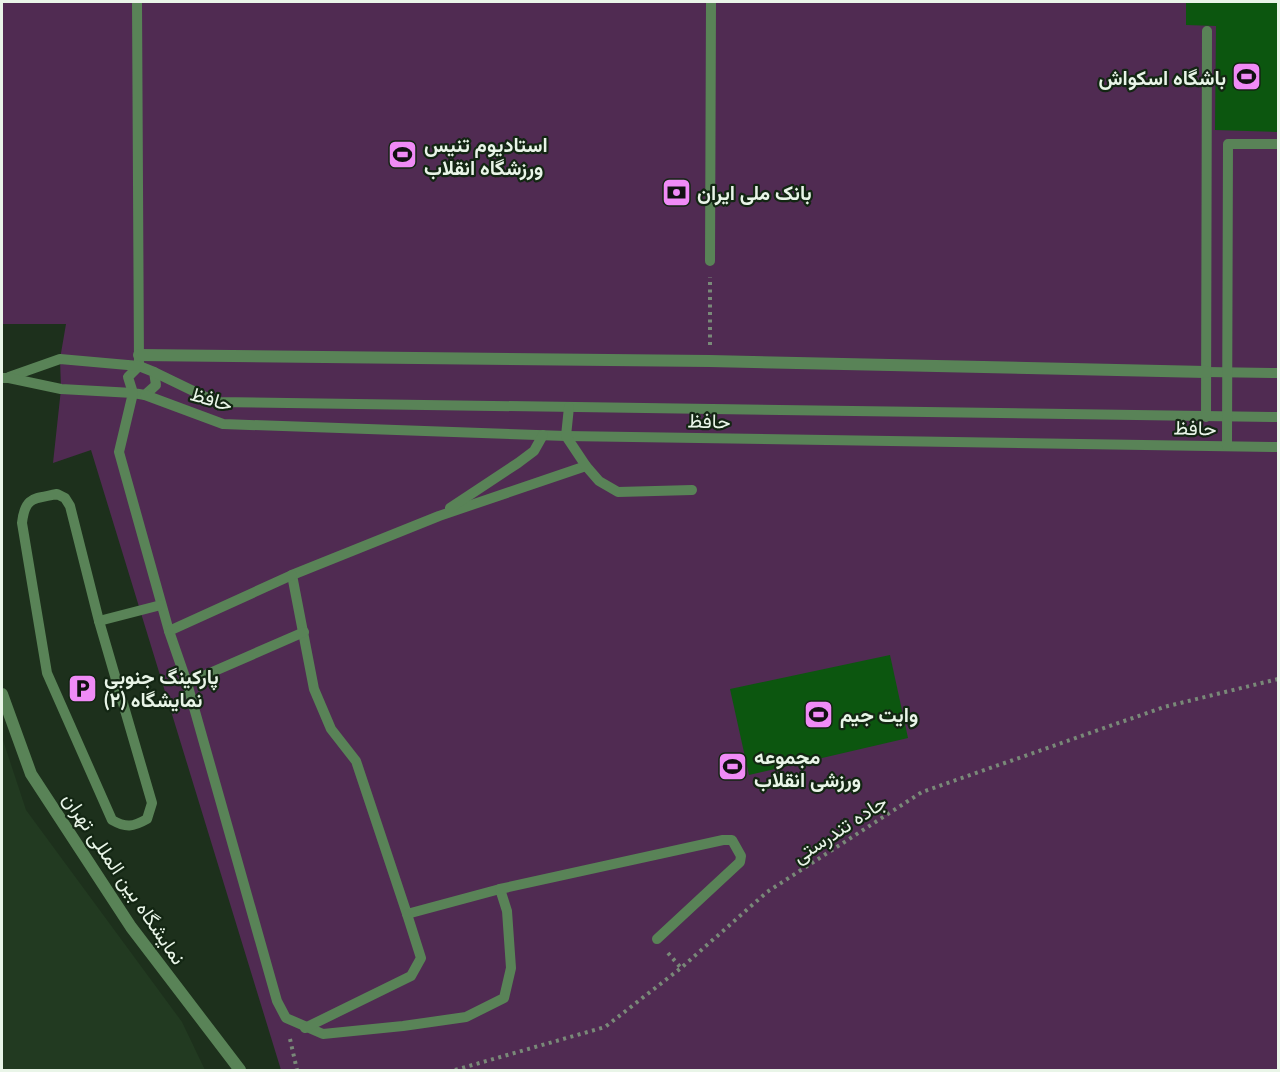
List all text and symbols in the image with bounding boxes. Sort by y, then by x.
sports icon: باشگاه اسکواش [1231,61,1263,93]
place label: باشگاه اسکواش [1099,65,1226,91]
place label: استادیوم تنیس ورزشگاه انقلاب [424,132,548,181]
sports icon: استادیوم تنیس ورزشگاه انقلاب [387,139,419,171]
bank icon: بانک ملی ایران [660,176,692,208]
place label: بانک ملی ایران [697,180,812,206]
street label: حافظ [188,381,236,415]
street label: حافظ [687,408,731,432]
street label: حافظ [1173,415,1217,439]
place label: پارکینگ جنوبی نمایشگاه (۲) [104,664,219,712]
parking icon: پارکینگ جنوبی نمایشگاه (۲) [67,672,99,704]
sports icon: وایت جیم [803,698,835,730]
place label: وایت جیم [840,702,918,728]
place label: مجموعه ورزشی انقلاب [754,744,861,793]
sports icon: مجموعه ورزشی انقلاب [717,751,749,783]
street label: نمایشگاه بین المللی تهران [57,788,191,970]
street label: جاده تندرستی [787,789,892,869]

